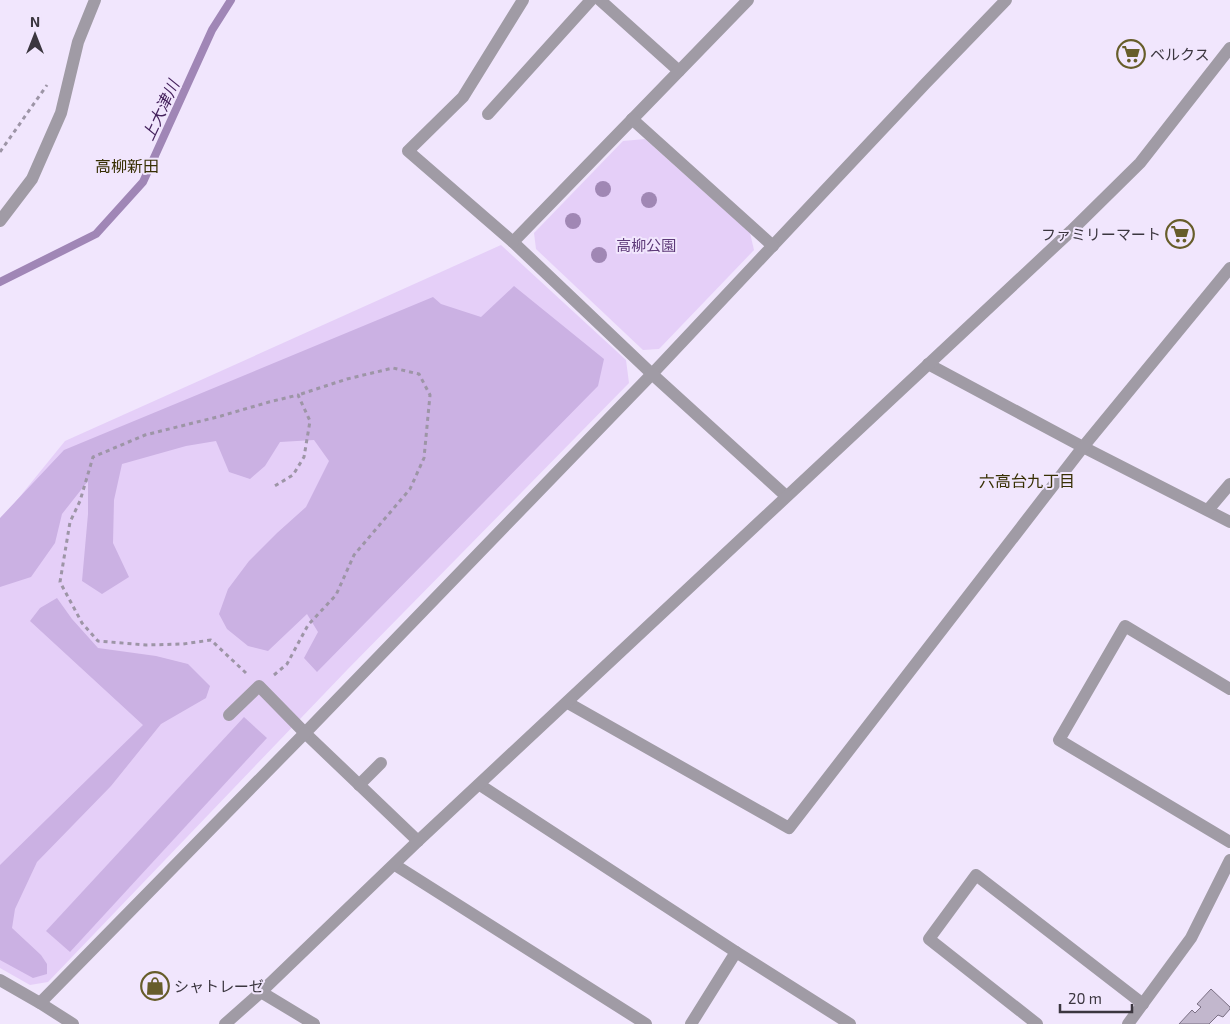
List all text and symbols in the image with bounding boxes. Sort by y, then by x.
north arrow [10,10,60,60]
text: N [30,13,40,30]
supermarket icon: ベルクス [1116,39,1146,69]
place label: ベルクス [1150,45,1210,63]
water label: 上大津川 [138,75,183,143]
district label: 高柳新田 [95,156,159,175]
supermarket icon: ファミリーマート [1165,219,1195,249]
place label: ファミリーマート [1041,225,1161,243]
park label: 高柳公園 [616,236,676,254]
district label: 六高台九丁目 [979,471,1075,490]
shop icon: シャトレーゼ [140,971,170,1001]
place label: シャトレーゼ [174,977,264,995]
scale bar [1060,982,1132,1014]
text: 20 m [1068,989,1102,1007]

